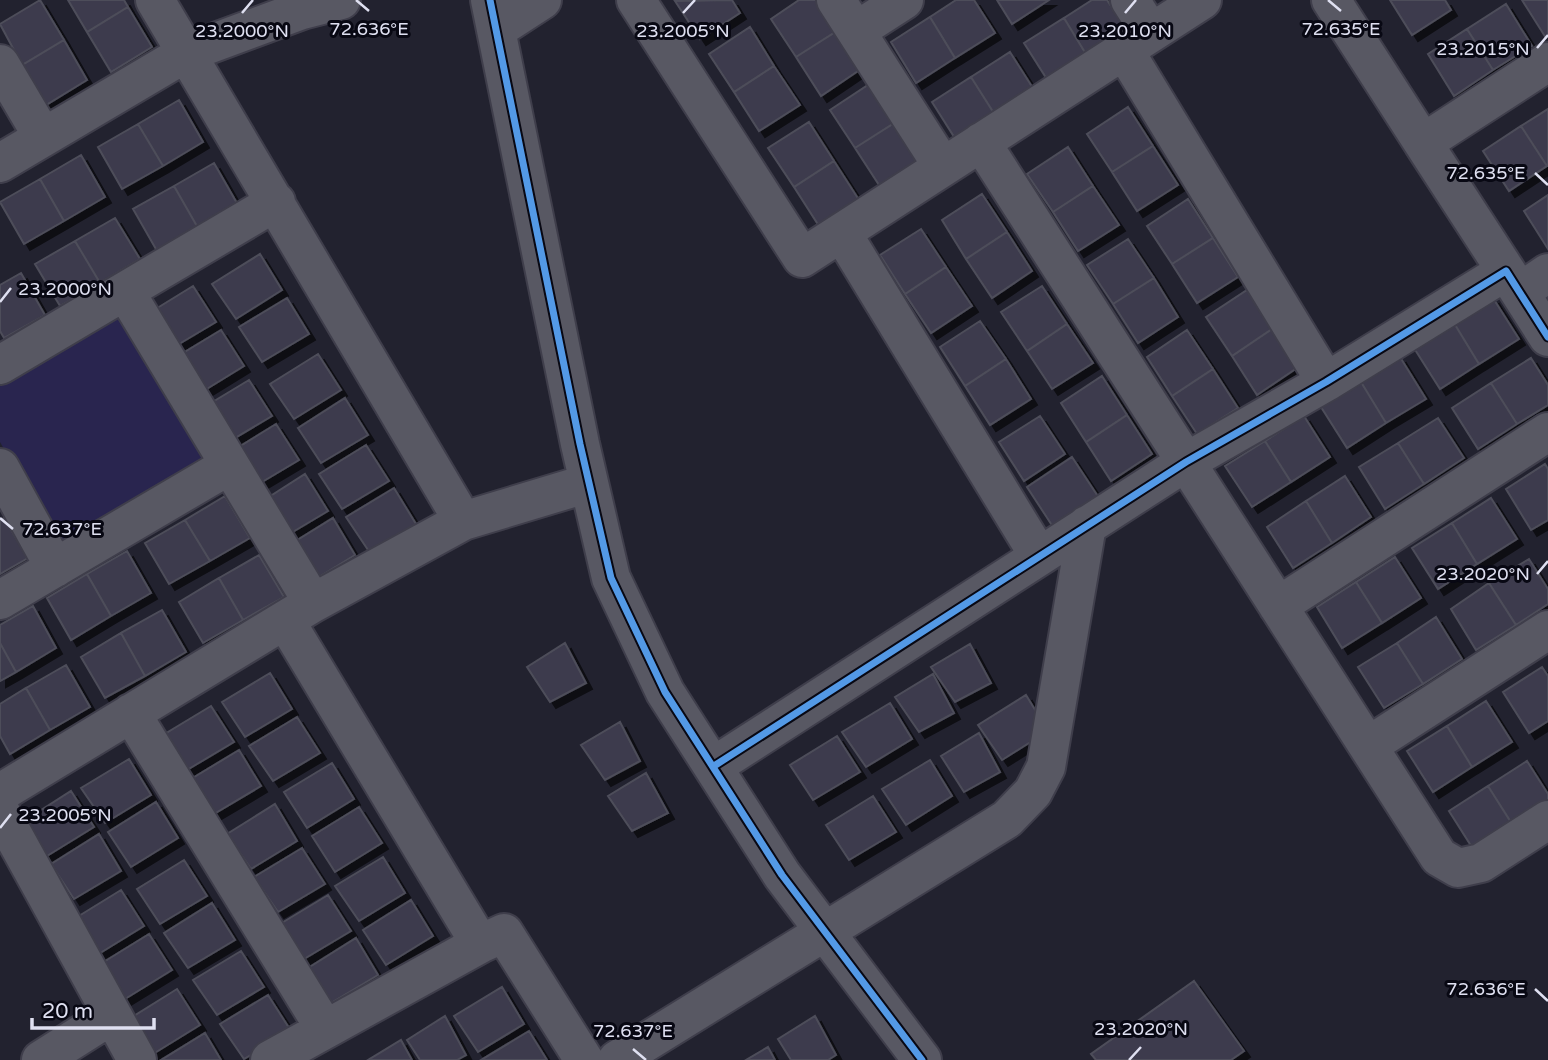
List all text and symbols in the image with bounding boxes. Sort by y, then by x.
text: 72.636°E [329,18,409,40]
text: 72.635°E [1301,18,1381,40]
text: 23.2000°N [195,20,289,42]
text: 23.2005°N [636,20,730,42]
text: 23.2010°N [1078,20,1172,42]
text: 23.2015°N [1436,38,1530,60]
text: 72.635°E [1446,162,1526,184]
text: 23.2000°N [18,278,112,300]
text: 72.637°E [22,518,102,540]
text: 23.2020°N [1436,563,1530,585]
text: 23.2005°N [18,804,112,826]
text: 72.636°E [1446,978,1526,1000]
scale bar [32,986,154,1030]
text: 20 m [42,999,93,1024]
text: 23.2020°N [1094,1018,1188,1040]
text: 72.637°E [593,1020,673,1042]

